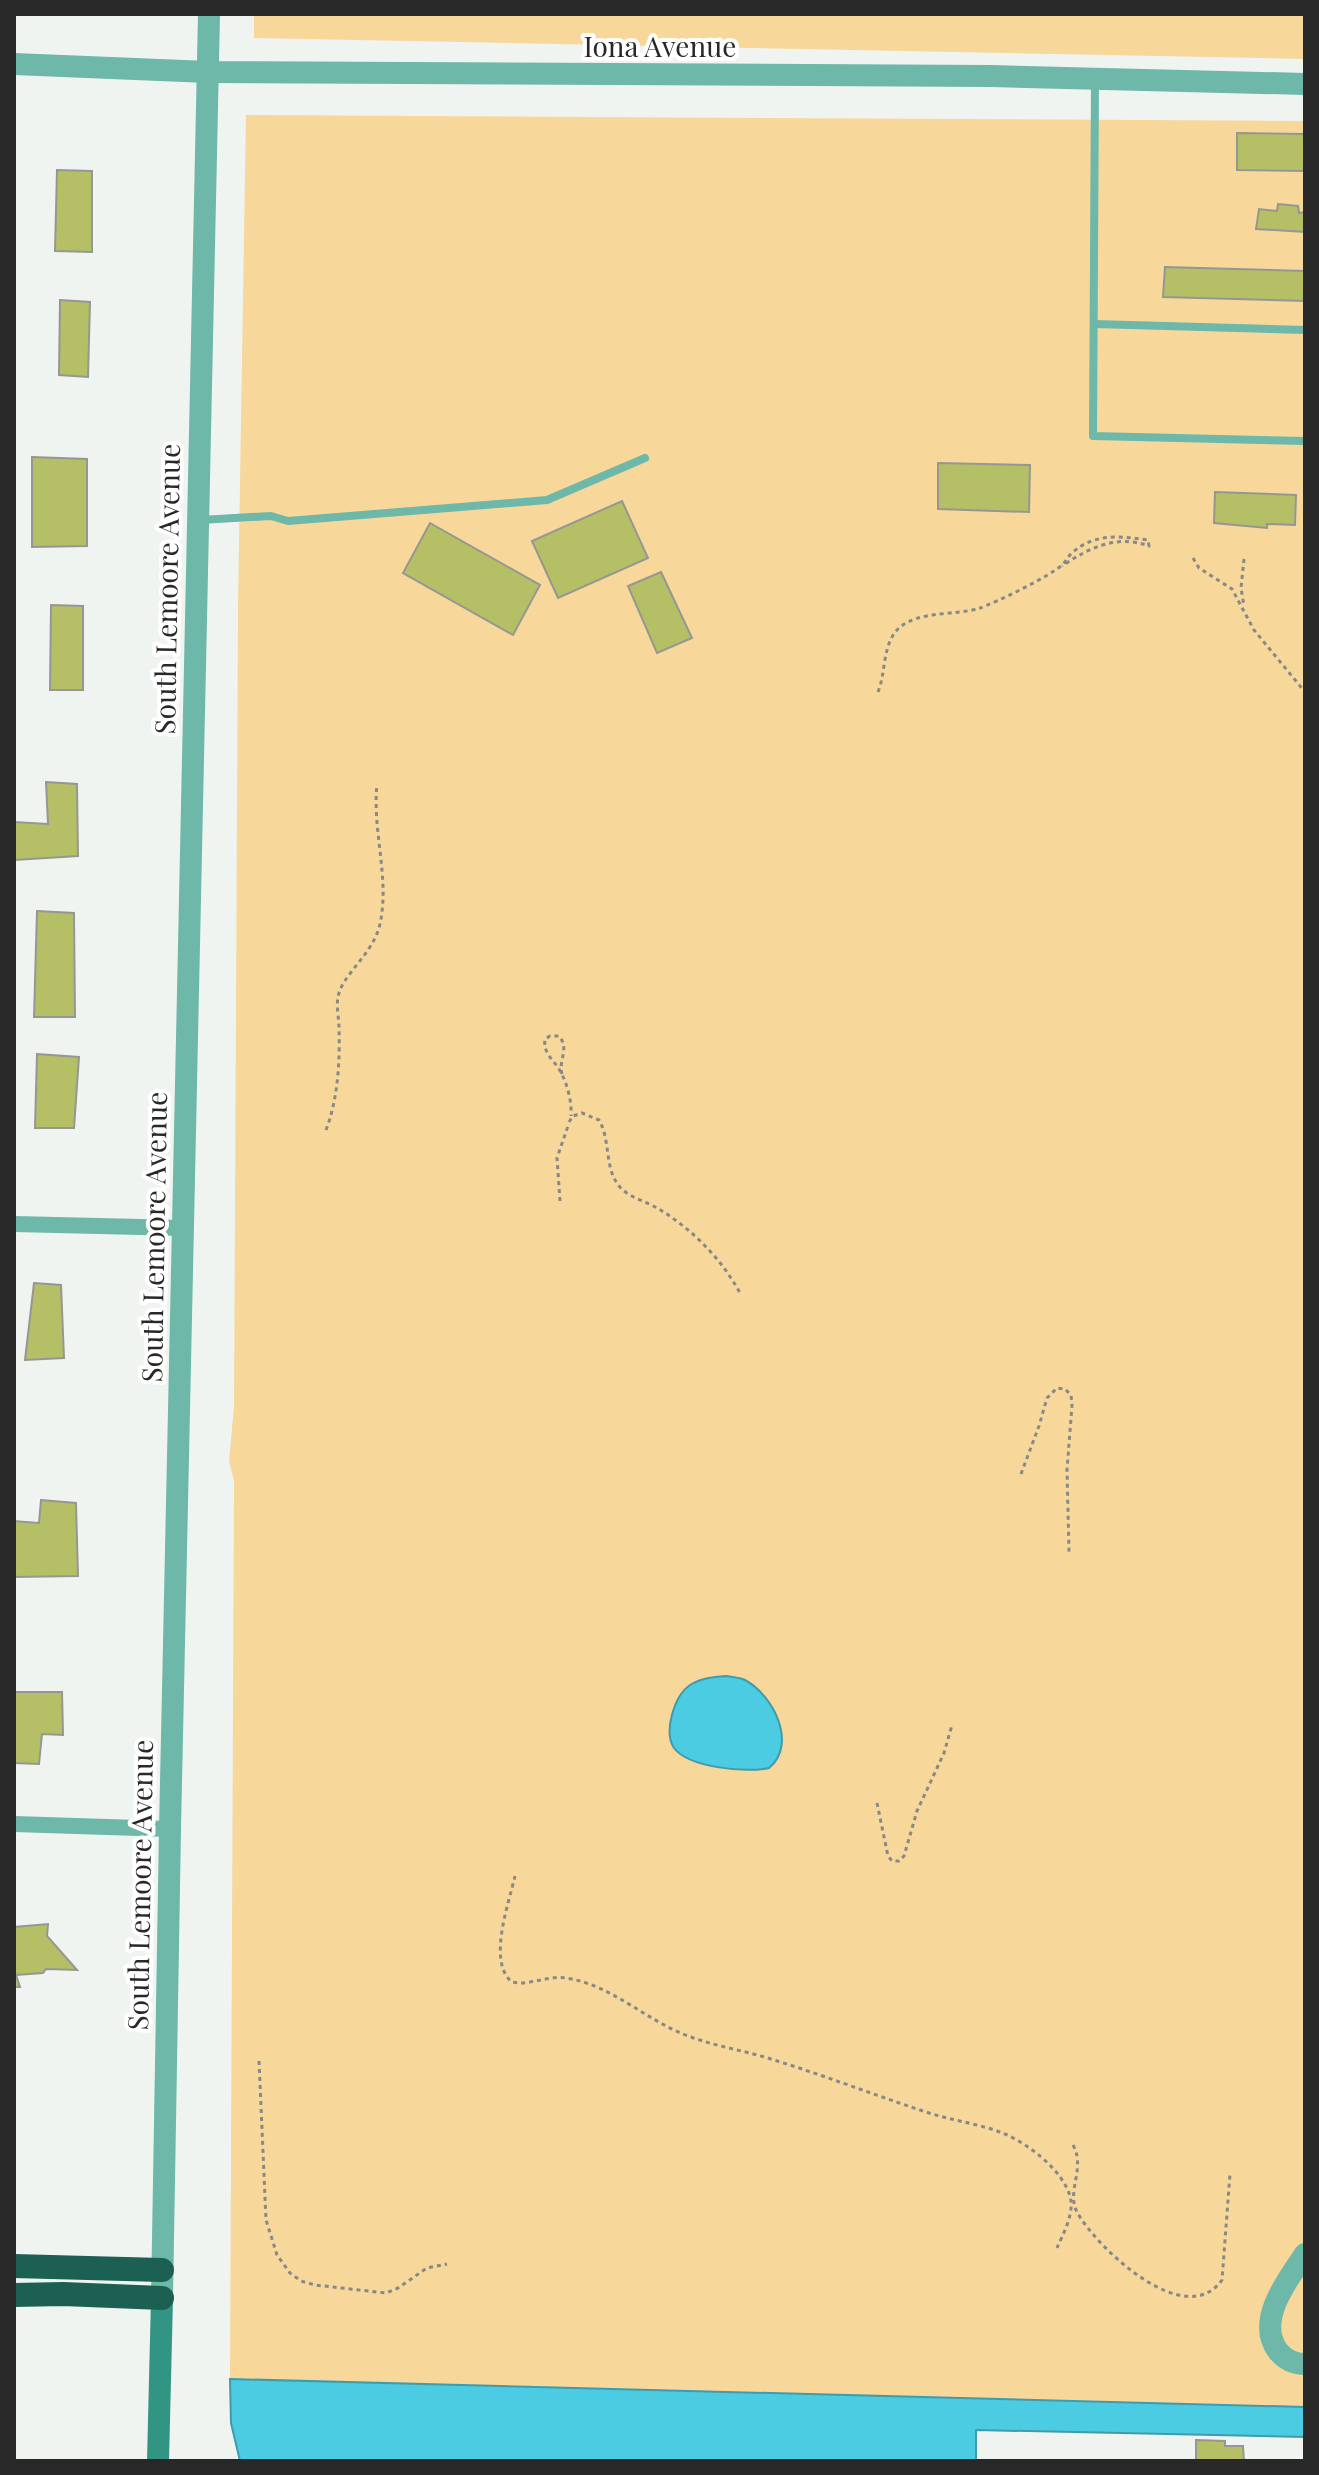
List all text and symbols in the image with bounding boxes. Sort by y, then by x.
street label: Iona Avenue [583,27,737,64]
street label: South Lemoore Avenue [145,443,187,735]
street label: South Lemoore Avenue [132,1091,174,1383]
street label: South Lemoore Avenue [118,1739,160,2031]

